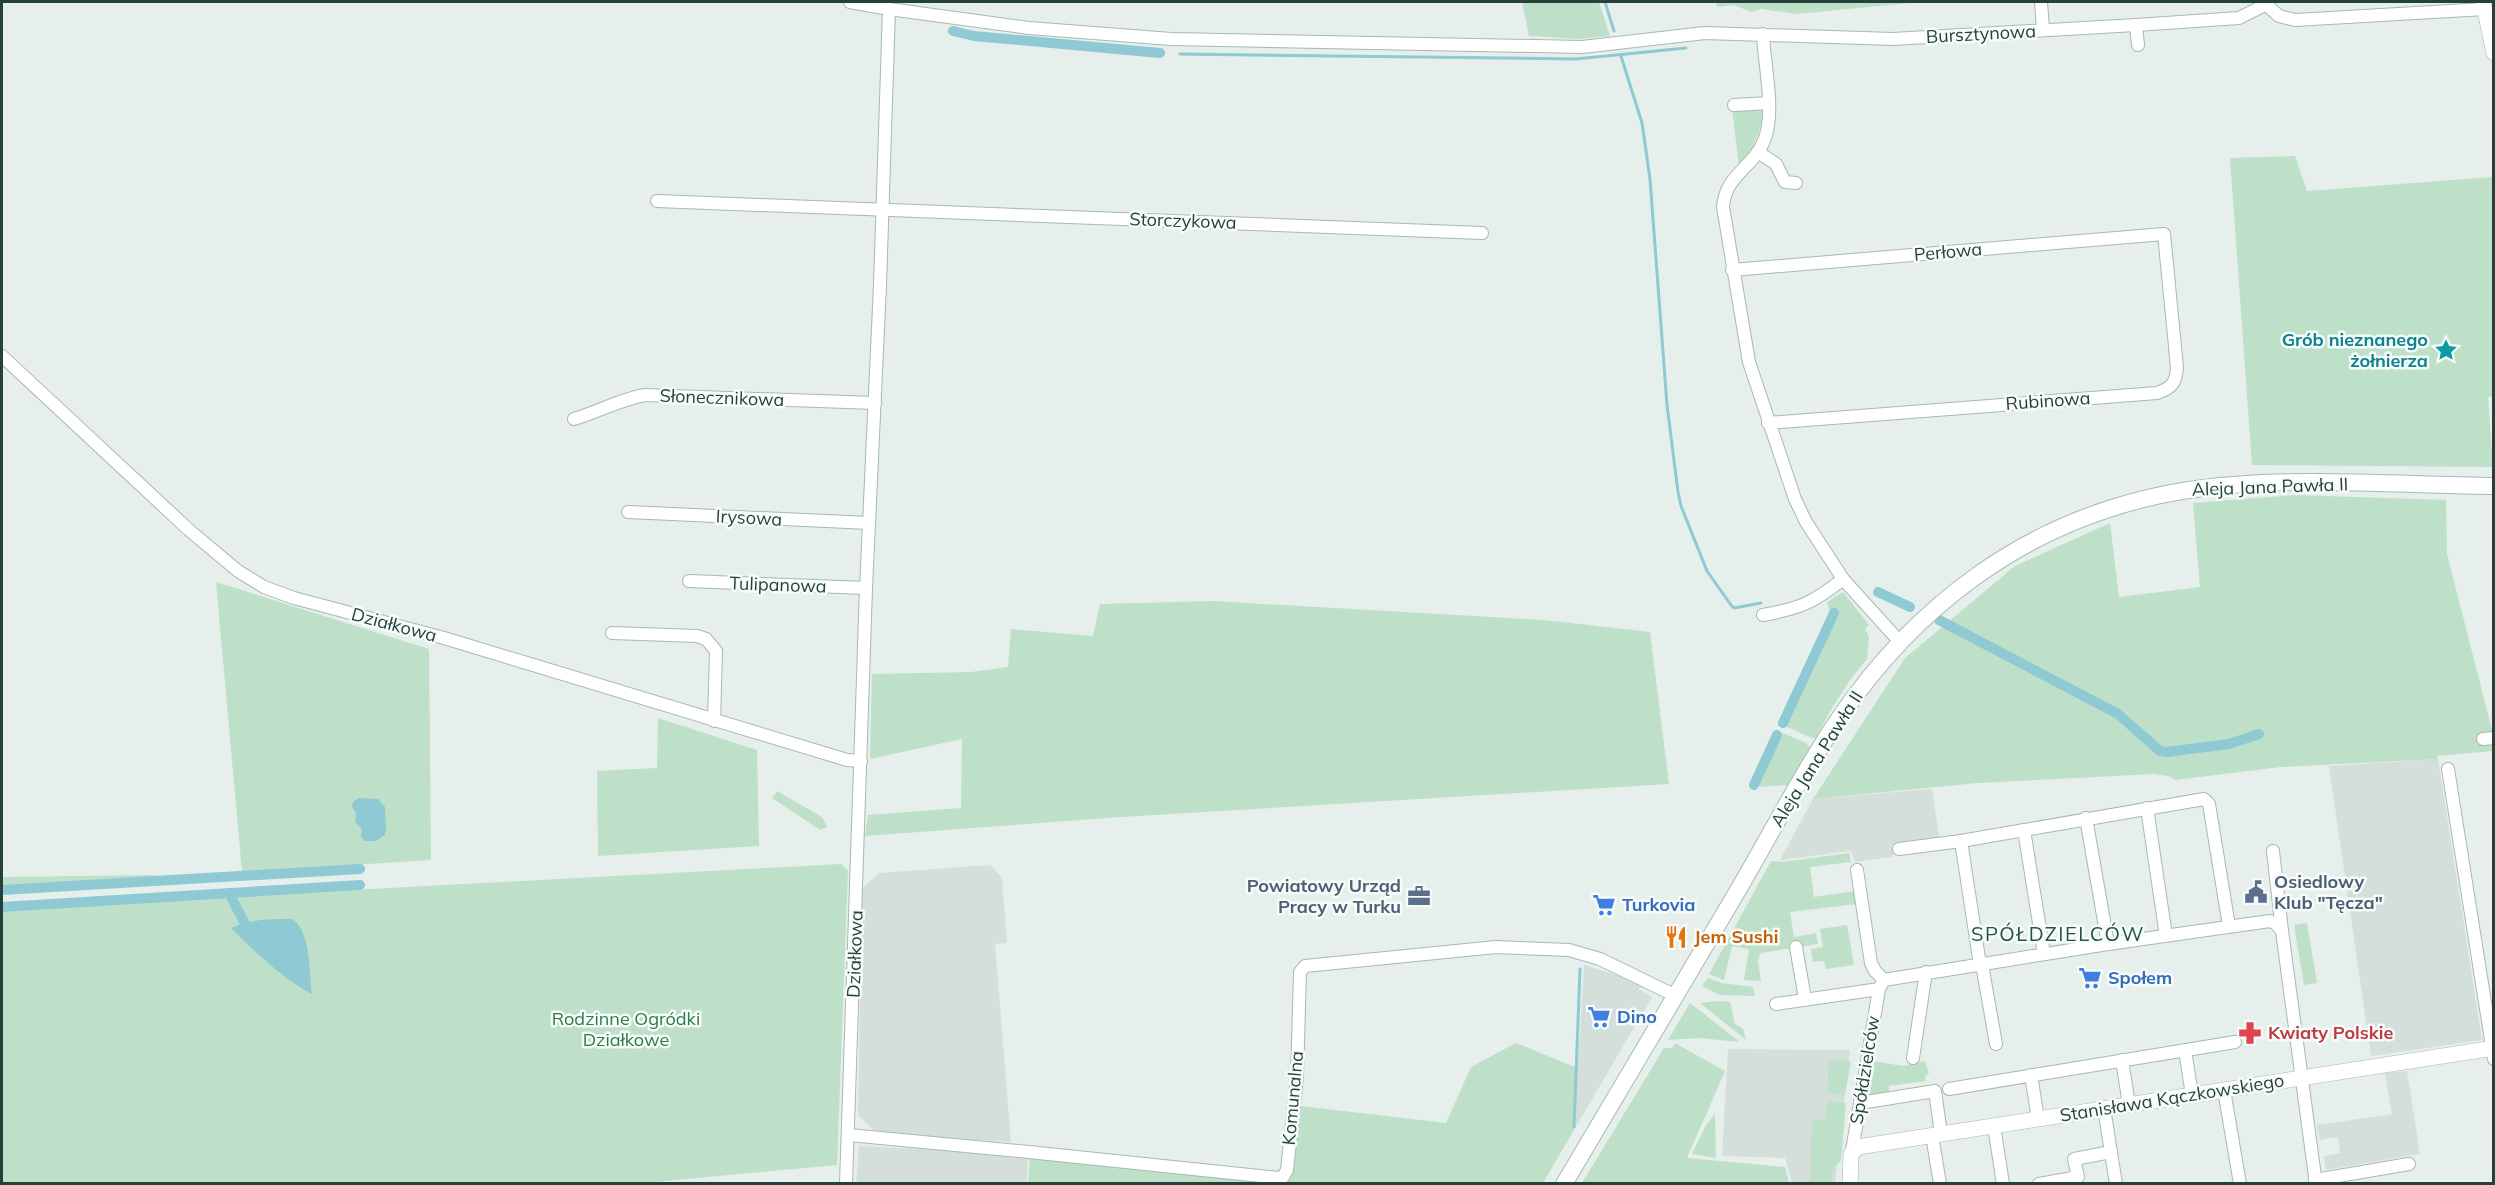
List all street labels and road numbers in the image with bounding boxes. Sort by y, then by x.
street label: Bursztynowa [1925,19,2037,48]
street label: Storczykowa [1129,207,1237,234]
street label: Perłowa [1913,237,1983,266]
street label: Słonecznikowa [659,384,785,411]
street label: Rubinowa [2005,386,2091,415]
street label: Aleja Jana Pawła II [2191,472,2349,501]
street label: Irysowa [715,504,783,531]
street label: Tulipanowa [729,571,827,598]
street label: Działkowa [349,602,439,647]
street label: Aleja Jana Pawła II [1765,686,1868,831]
street label: Działkowa [841,910,868,998]
street label: Spółdzielców [1845,1014,1884,1126]
street label: Komunalna [1277,1050,1308,1146]
street label: Stanisława Kączkowskiego [2058,1068,2286,1127]

